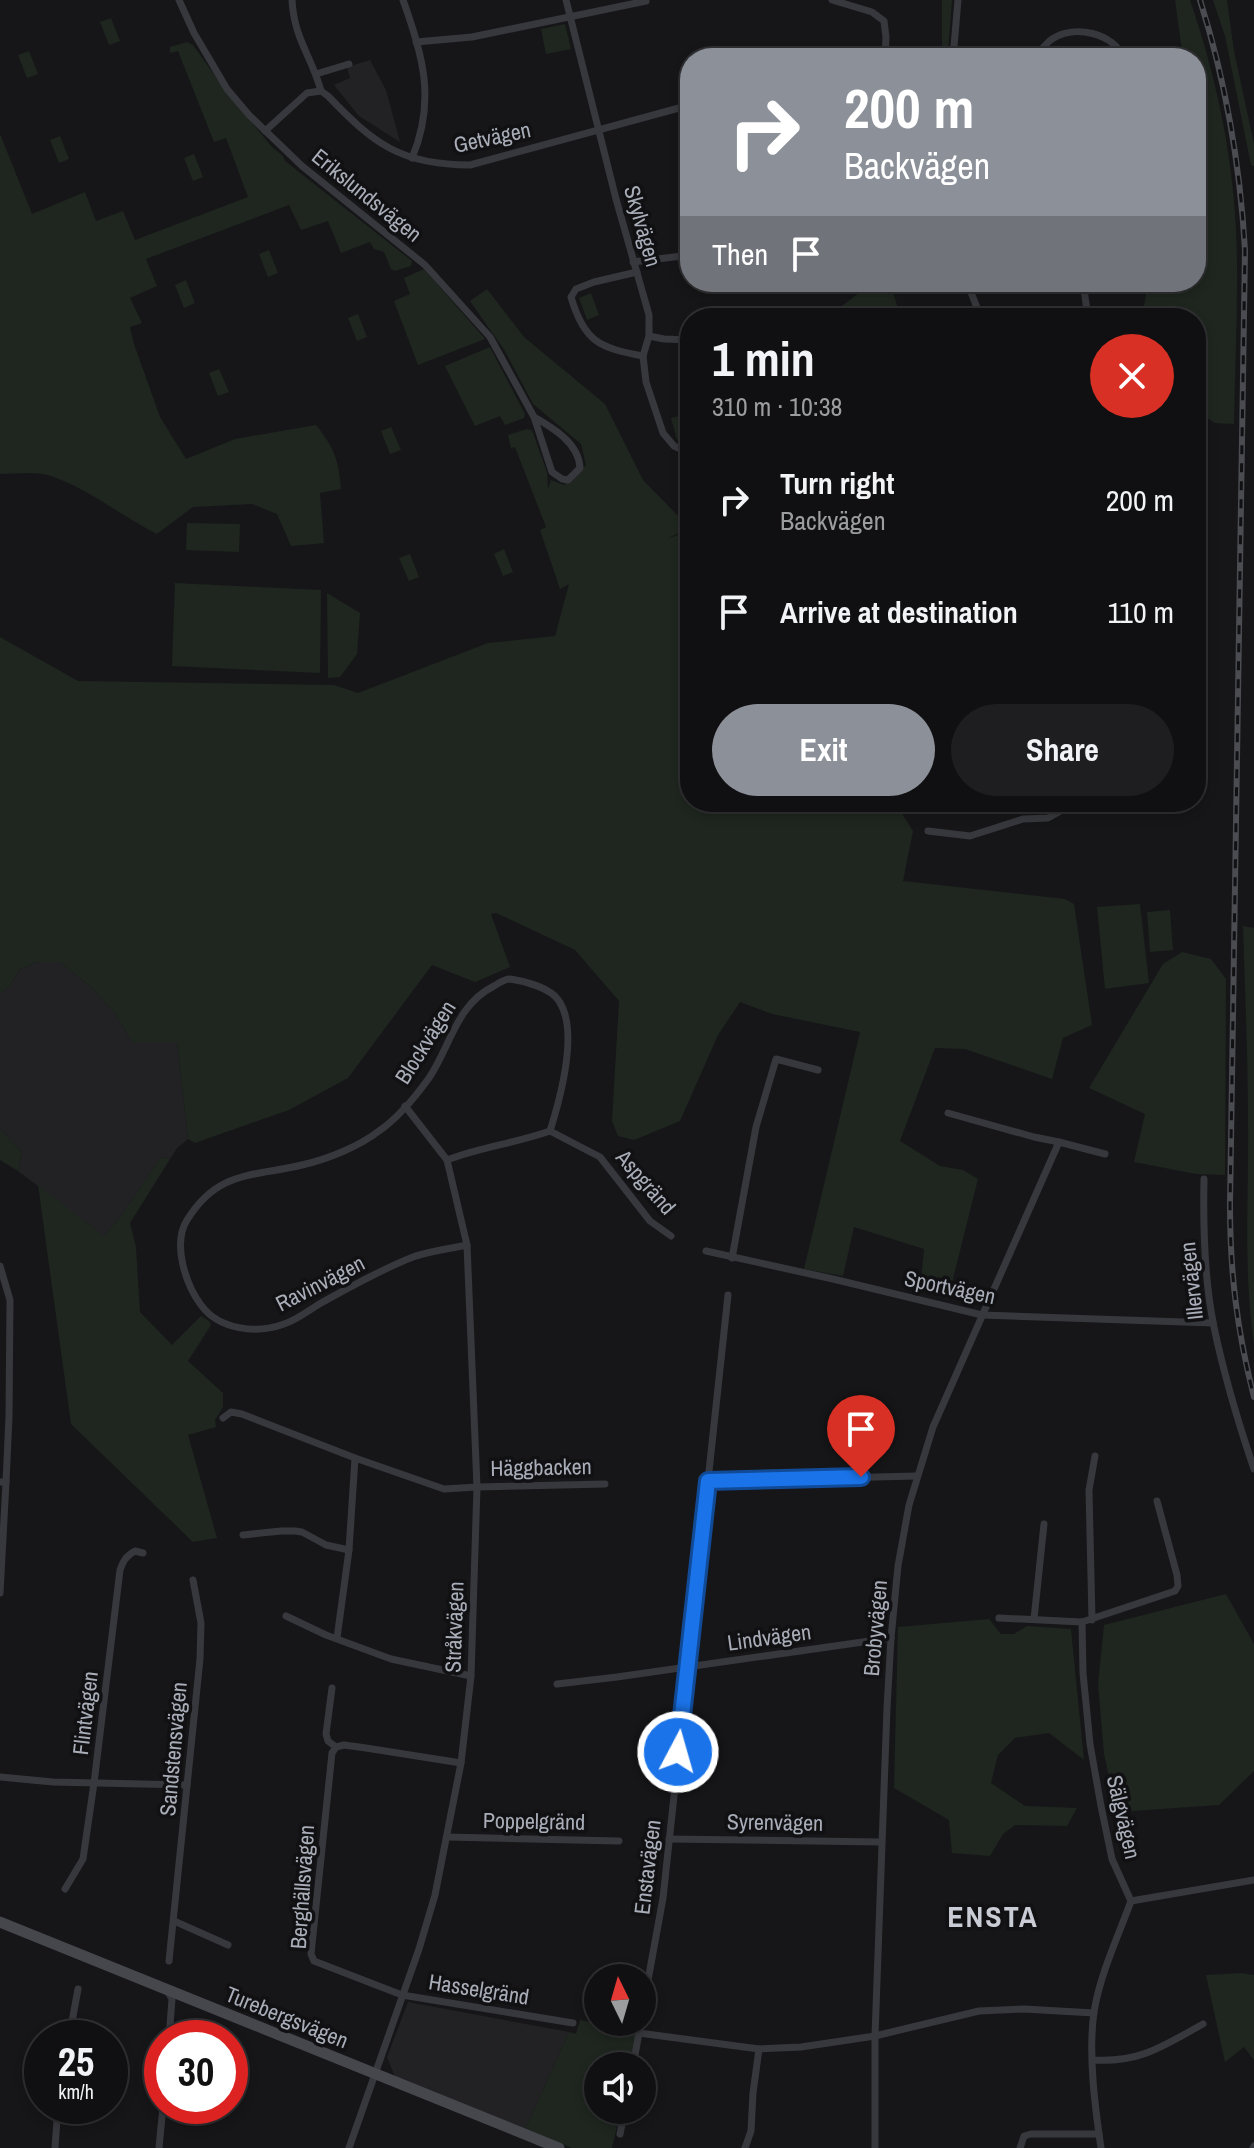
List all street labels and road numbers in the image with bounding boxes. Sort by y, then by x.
street label: Getvägen [451,114,533,160]
street label: Erikslundsvägen [306,141,428,249]
street label: Skylvägen [617,182,669,270]
street label: Blockvägen [388,995,462,1089]
street label: Aspgränd [609,1142,683,1221]
street label: Illervägen [1172,1241,1210,1321]
street label: Ravinvägen [270,1248,370,1318]
street label: Sportvägen [902,1263,998,1311]
street label: Häggbacken [490,1451,592,1483]
street label: Brobyvägen [856,1579,894,1677]
street label: Stråkvägen [437,1581,471,1673]
street label: Lindvägen [725,1616,813,1658]
street label: Flintvägen [65,1669,105,1757]
street label: Sandstensvägen [152,1681,194,1817]
street label: Sälgvägen [1100,1772,1148,1862]
street label: Poppelgränd [483,1805,585,1837]
street label: Syrenvägen [727,1806,823,1838]
street label: Enstavägen [626,1818,668,1916]
street label: Berghällsvägen [283,1824,321,1950]
street label: Hasselgränd [427,1966,531,2012]
street label: Turebergsvägen [221,1979,353,2055]

